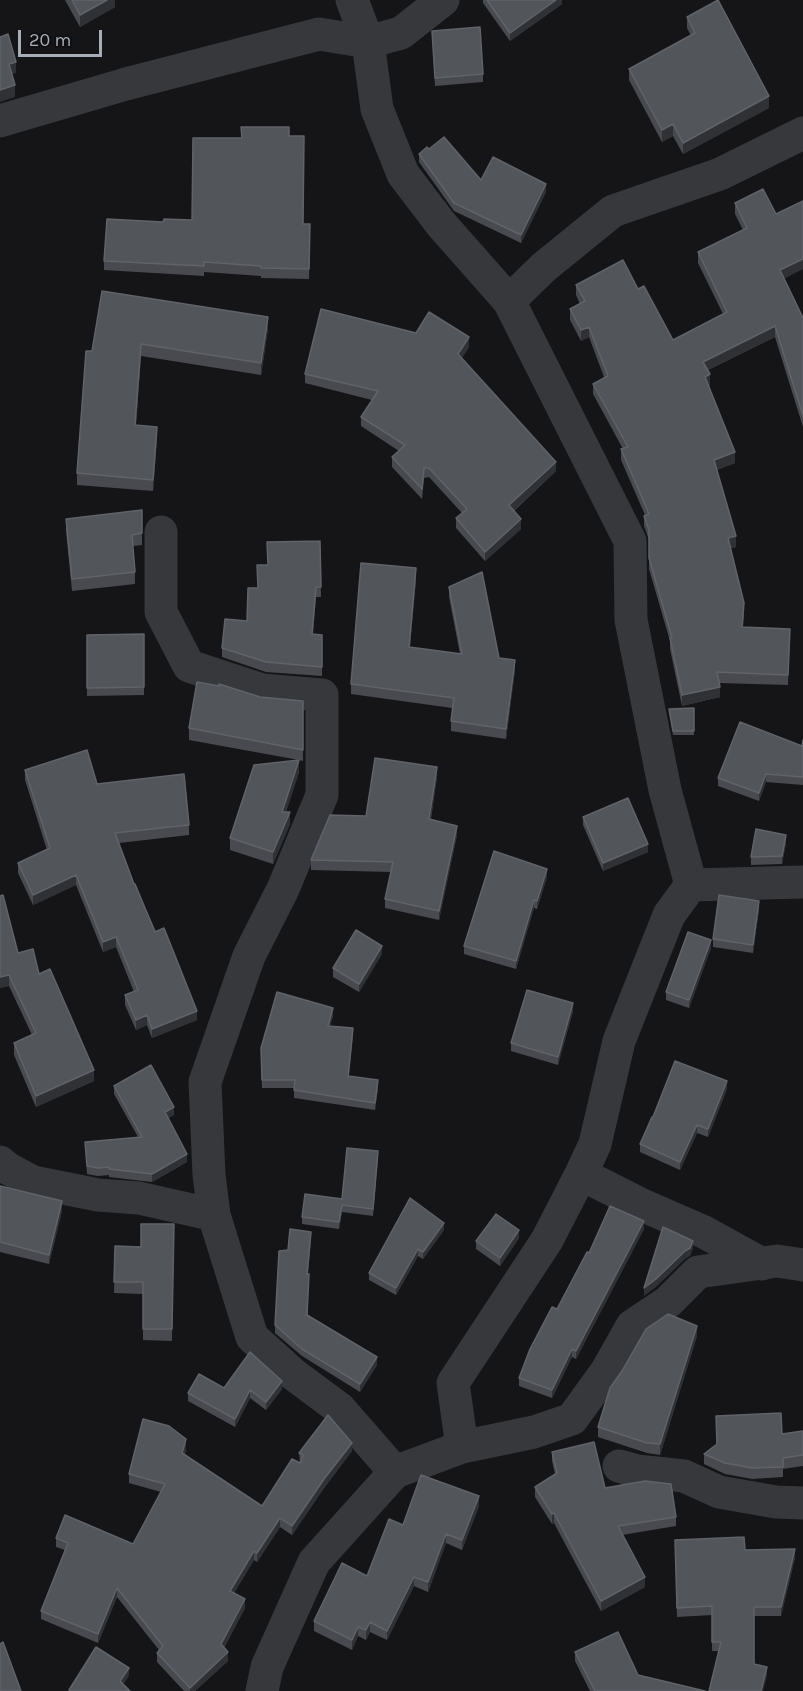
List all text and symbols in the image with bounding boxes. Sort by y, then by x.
scale bar [21,18,105,56]
text: 20 m [29,29,71,51]

